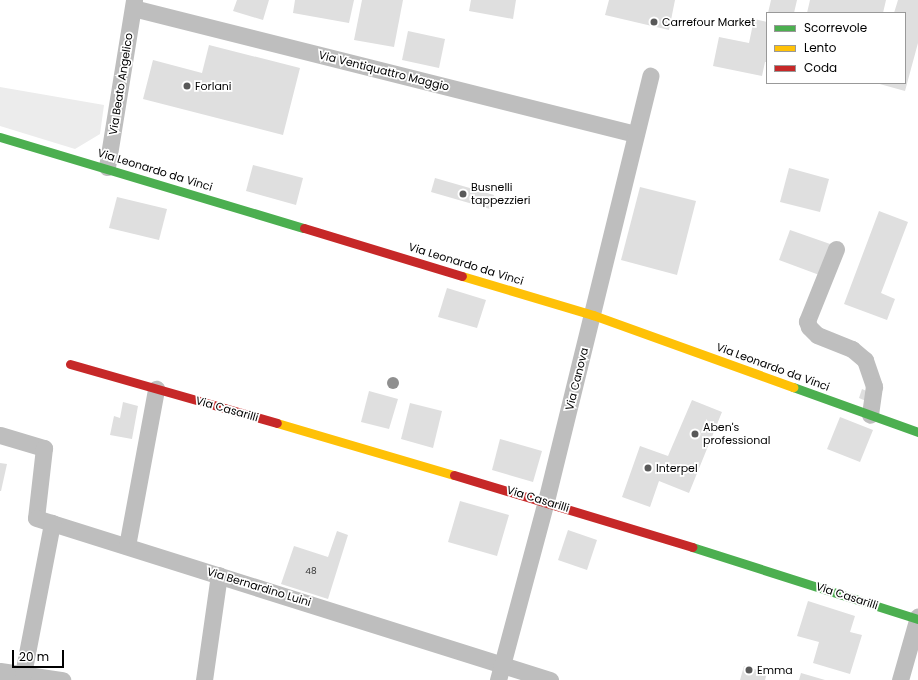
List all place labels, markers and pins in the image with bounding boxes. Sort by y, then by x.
place label: Carrefour Market [662,15,755,29]
marker: Carrefour Market [649,17,659,27]
place label: Forlani [195,79,232,93]
marker: Forlani [182,81,192,91]
place label: Busnelli tappezzieri [471,181,530,207]
marker: Busnelli tappezzieri [458,189,468,199]
place label: Aben's professional [703,421,770,447]
marker: Aben's professional [690,429,700,439]
place label: Interpel [656,461,698,475]
marker: Interpel [643,463,653,473]
place label: Emma [757,663,793,677]
marker: Emma [744,665,754,675]

